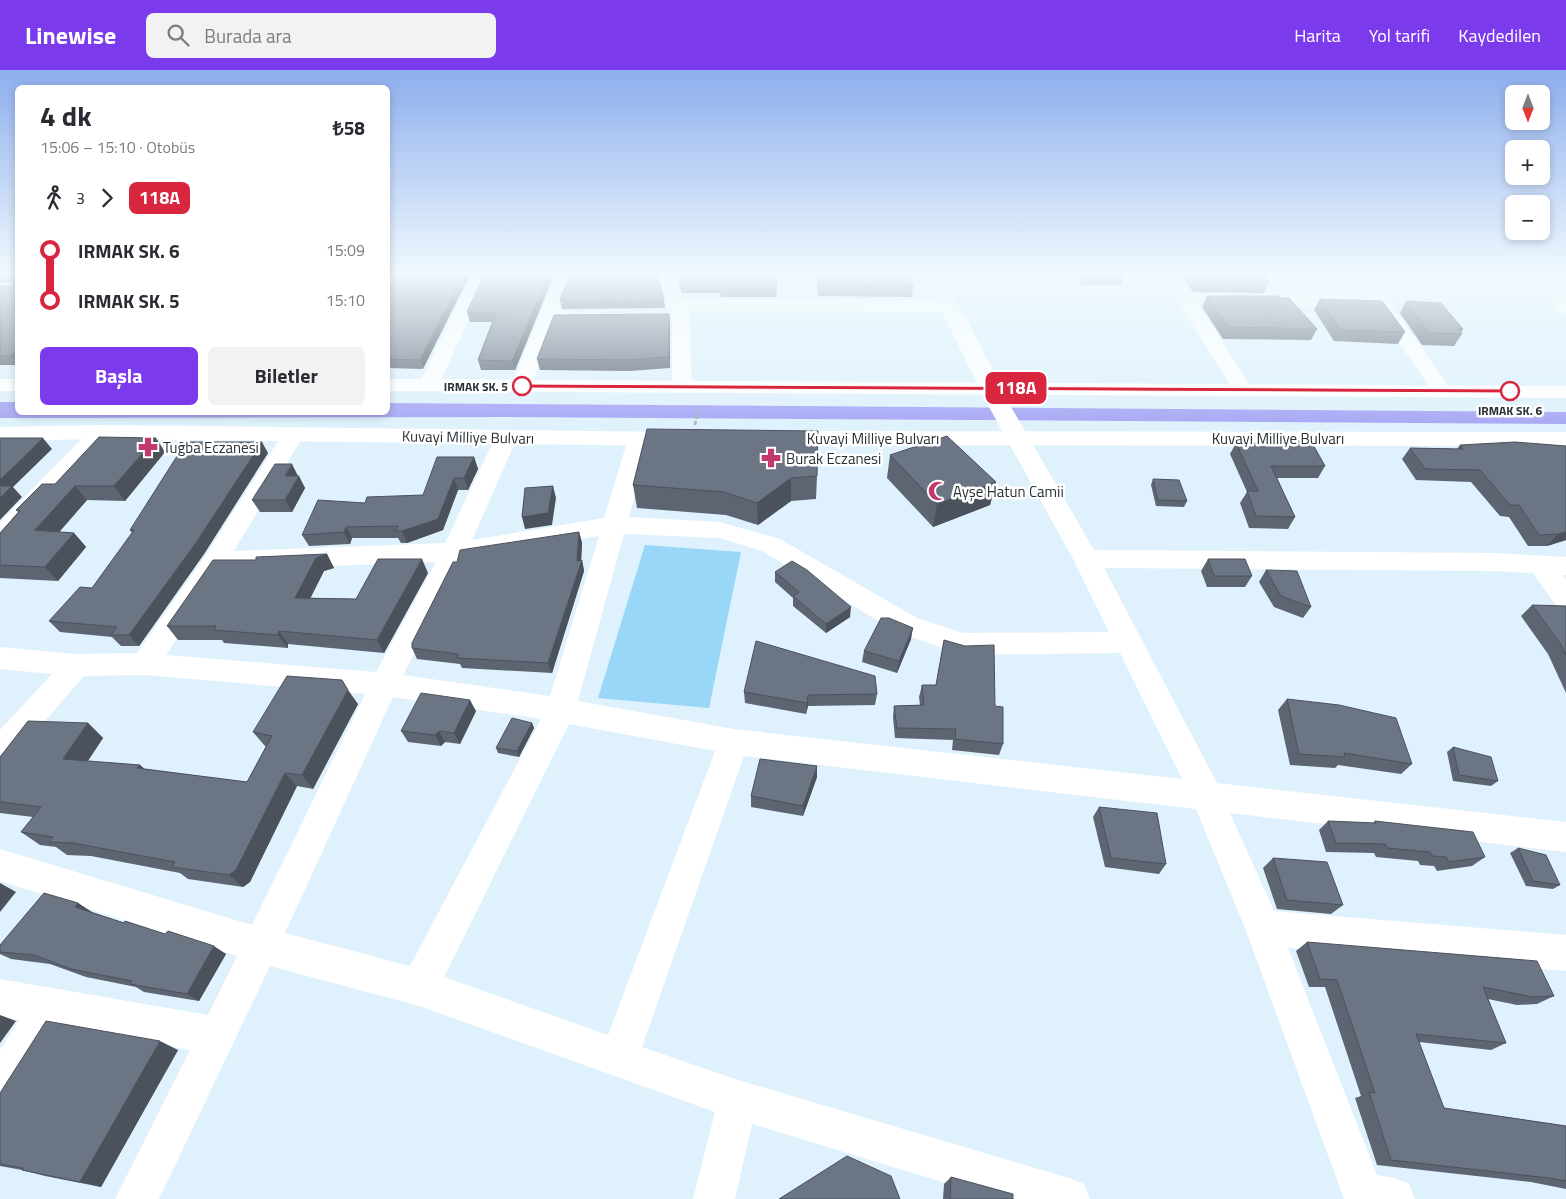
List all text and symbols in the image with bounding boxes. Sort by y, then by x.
search box [146,13,496,58]
text: Linewise [25,17,116,53]
icon: search [164,21,192,49]
text: Burada ara [204,21,292,50]
text: Harita [1294,22,1341,49]
text: Yol tarifi [1369,22,1430,49]
text: Kaydedilen [1458,22,1541,49]
north arrow [1505,85,1550,130]
map controls [1505,85,1550,240]
text: 4 dk [40,94,92,137]
text: ₺58 [333,113,365,142]
text: 15:06 – 15:10 · Otobüs [40,135,195,159]
button: + [1505,140,1550,185]
icon: walk [40,184,68,212]
icon: forward [93,184,121,212]
text: 118A [139,184,180,211]
text: 3 [76,186,85,210]
button: − [1505,195,1550,240]
text: IRMAK SK. 6 [78,236,180,265]
text: 15:09 [326,238,365,262]
text: IRMAK SK. 5 [78,286,180,315]
text: 15:10 [326,288,365,312]
button: Başla [40,347,198,405]
button: Biletler [208,347,365,405]
line badge: 118A [981,372,1051,404]
text: 118A [995,374,1037,401]
marker: IRMAK SK. 5 [512,376,532,396]
place label: IRMAK SK. 5 [444,377,508,396]
marker: IRMAK SK. 6 [1500,381,1520,401]
place label: IRMAK SK. 6 [1478,401,1542,420]
street label: Kuvayi Milliye Bulvarı [402,424,534,450]
street label: Kuvayi Milliye Bulvarı [807,427,939,450]
street label: Kuvayi Milliye Bulvarı [1212,427,1344,450]
pharmacy icon: Tuğba Eczanesi [137,436,159,458]
place label: Tuğba Eczanesi [163,436,259,459]
pharmacy icon: Burak Eczanesi [760,447,782,469]
place label: Burak Eczanesi [786,447,881,470]
mosque icon: Ayşe Hatun Camii [927,480,949,502]
place label: Ayşe Hatun Camii [953,480,1064,503]

